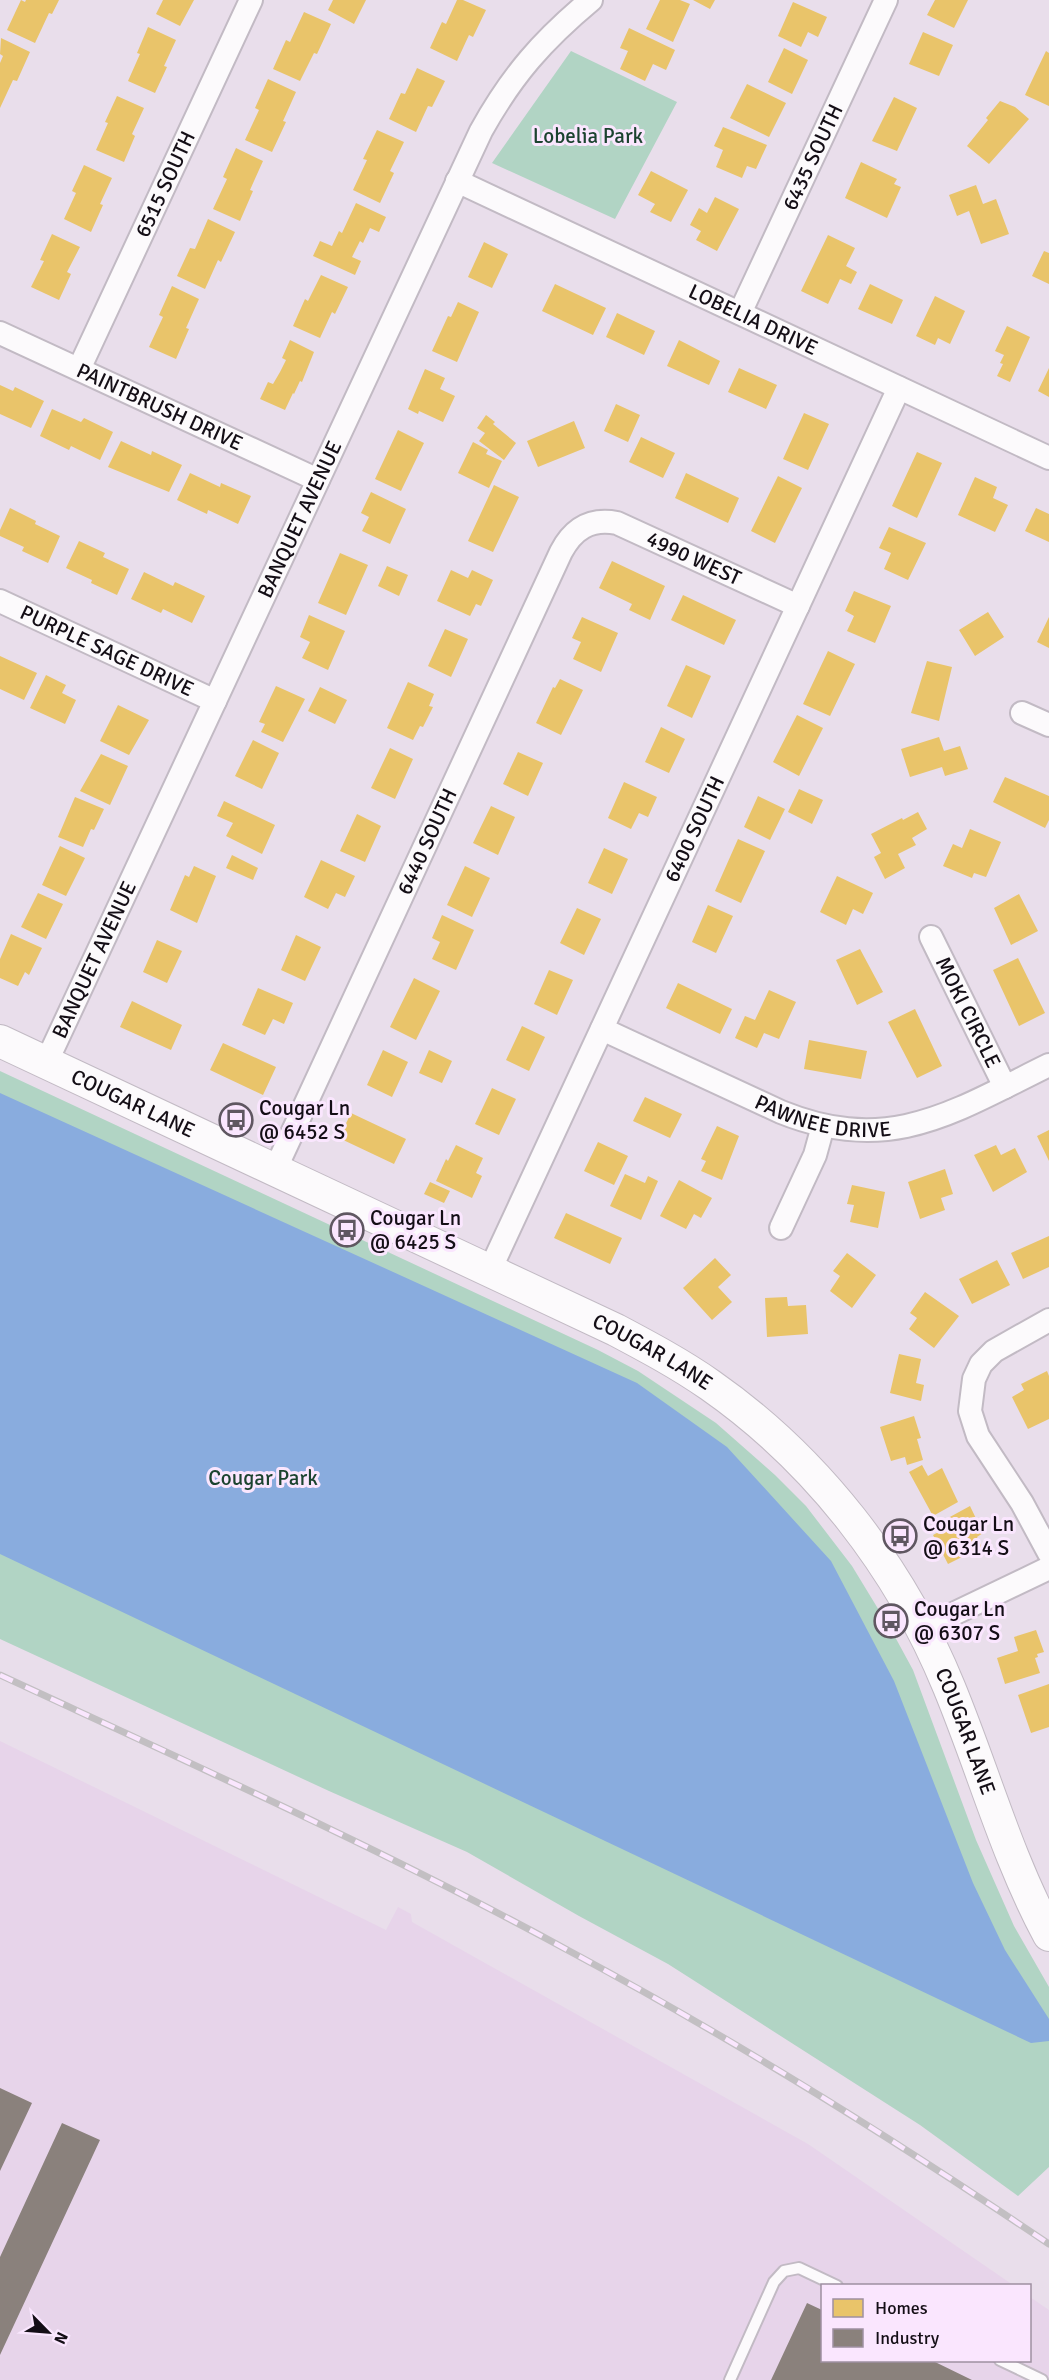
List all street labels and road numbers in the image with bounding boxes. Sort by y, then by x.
street label: 6435 SOUTH [777,100,849,214]
street label: 6515 SOUTH [129,127,201,241]
street label: LOBELIA DRIVE [684,278,822,361]
street label: PAINTBRUSH DRIVE [73,357,247,456]
street label: BANQUET AVENUE [252,437,348,602]
street label: 4990 WEST [642,525,746,591]
street label: PURPLE SAGE DRIVE [16,599,198,702]
street label: 6400 SOUTH [659,772,730,886]
street label: 6440 SOUTH [391,784,463,899]
street label: BANQUET AVENUE [46,877,142,1042]
street label: MOKI CIRCLE [930,952,1007,1072]
street label: COUGAR LANE [67,1063,199,1144]
street label: PAWNEE DRIVE [751,1089,892,1143]
street label: COUGAR LANE [589,1308,718,1396]
street label: COUGAR LANE [929,1664,1001,1798]

